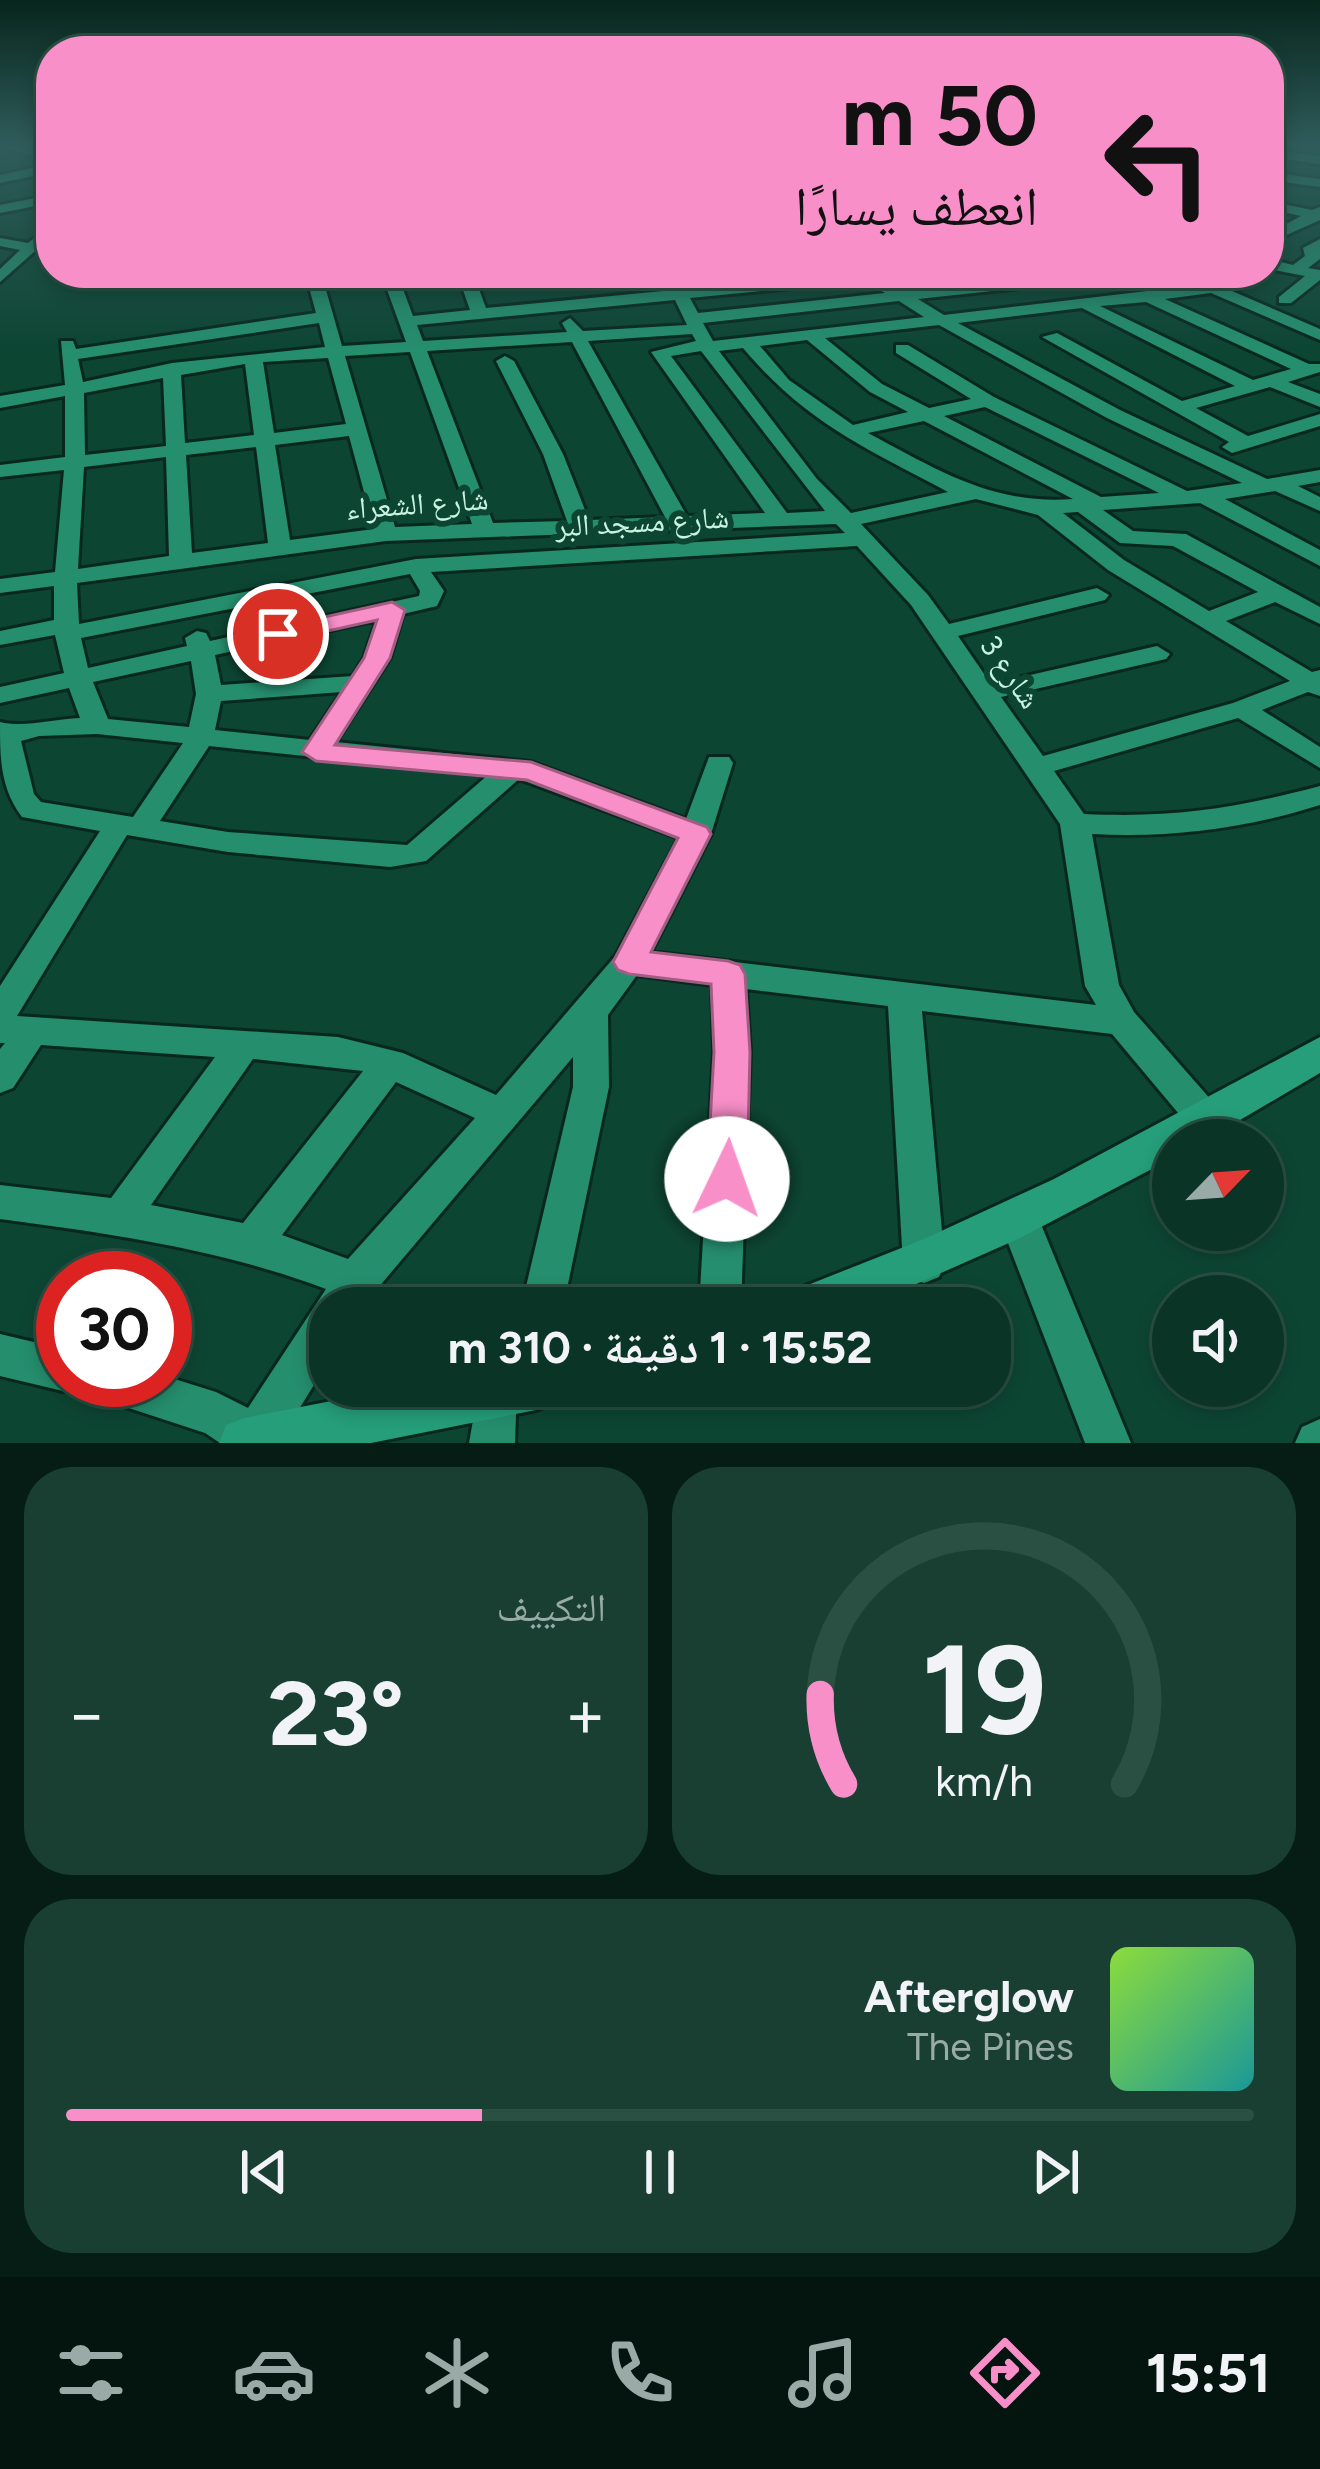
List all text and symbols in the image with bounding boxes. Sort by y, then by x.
text: 50 m [842,65,1038,166]
icon: left [1080,84,1236,240]
text: انعطف يسارًا [795,174,1038,239]
street label: شارع الشعراء [345,480,489,528]
street label: شارع مسجد البر [553,498,730,546]
pin [227,583,329,685]
icon: arrive [245,601,311,667]
street label: شارع 3 [971,628,1049,716]
position arrow [664,1116,790,1242]
north arrow [1152,1119,1284,1251]
map controls [1152,1119,1284,1407]
speed limit sign: 30 [36,1251,192,1407]
button: sound [1152,1275,1284,1407]
text: 15:52 · 1 دقيقة · 310 m [448,1320,872,1374]
text: التكييف [497,1584,606,1631]
text: 19 [921,1614,1047,1764]
text: 23° [268,1659,404,1768]
text: − [66,1674,107,1754]
text: + [565,1674,606,1754]
text: km/h [935,1755,1033,1807]
text: Afterglow [864,1969,1074,2023]
text: The Pines [907,2023,1074,2070]
icon: previous [231,2139,297,2205]
icon: pause [627,2139,693,2205]
icon: next [1023,2139,1089,2205]
icon: filters [49,2331,133,2415]
icon: car [232,2331,316,2415]
icon: climate [415,2331,499,2415]
icon: phone [598,2331,682,2415]
icon: music [781,2331,865,2415]
icon: directions [963,2331,1047,2415]
text: 15:51 [1146,2341,1271,2406]

